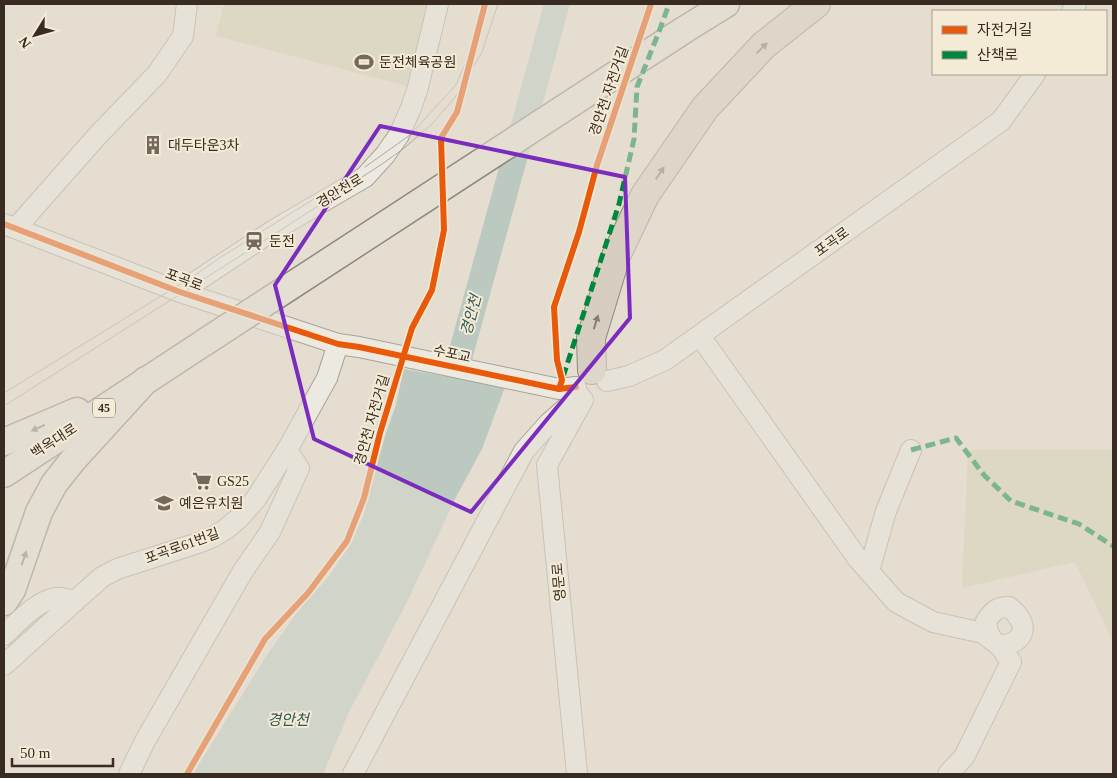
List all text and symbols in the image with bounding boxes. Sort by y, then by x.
north arrow [10,10,60,60]
legend [932,10,1107,75]
text: 자전거길 [977,22,1032,38]
text: N [16,34,34,51]
one-way arrow [756,42,768,54]
street label: 경안천 자전거길 [586,44,631,138]
text: 산책로 [977,47,1018,63]
sports icon: 둔전체육공원 [353,51,375,73]
place label: 둔전체육공원 [379,55,456,70]
building icon: 대두타운3차 [142,134,164,156]
place label: 대두타운3차 [168,138,240,153]
one-way arrow [655,167,665,180]
street label: 경안천로 [314,170,366,211]
street label: 포곡로 [812,225,852,259]
station icon: 둔전 [243,230,265,252]
place label: 둔전 [269,234,295,249]
street label: 포곡로 [163,266,205,294]
water label: 경안천 [458,291,485,337]
one-way arrow [592,314,600,329]
street label: 수포교 [432,343,473,365]
street label: 경안천 자전거길 [351,373,392,467]
road number: 45 [93,398,115,418]
street label: 백옥대로 [28,421,80,461]
one-way arrow [31,425,45,433]
supermarket icon: GS25 [191,470,213,492]
place label: GS25 [217,474,249,489]
school or university icon: 예은유치원 [153,492,175,514]
place label: 예은유치원 [179,496,243,511]
street label: 포곡로61번길 [143,526,221,566]
one-way arrow [20,550,28,565]
street label: 영문로 [550,562,568,602]
water label: 경안천 [267,712,311,728]
scale bar [12,736,114,768]
text: 50 m [20,745,51,761]

